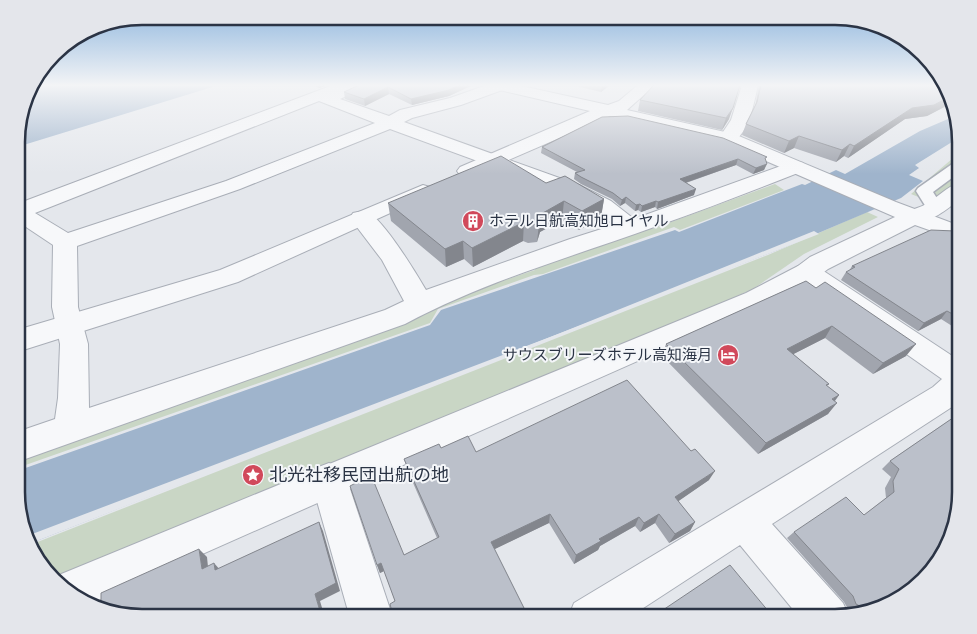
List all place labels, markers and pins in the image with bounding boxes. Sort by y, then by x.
building icon: ホテル日航高知旭ロイヤル [461,209,485,233]
place label: ホテル日航高知旭ロイヤル [489,211,669,229]
hotel icon: サウスブリーズホテル高知海月 [716,343,740,367]
place label: サウスブリーズホテル高知海月 [503,345,712,363]
place icon: 北光社移民団出航の地 [241,463,265,487]
place label: 北光社移民団出航の地 [269,463,449,485]

